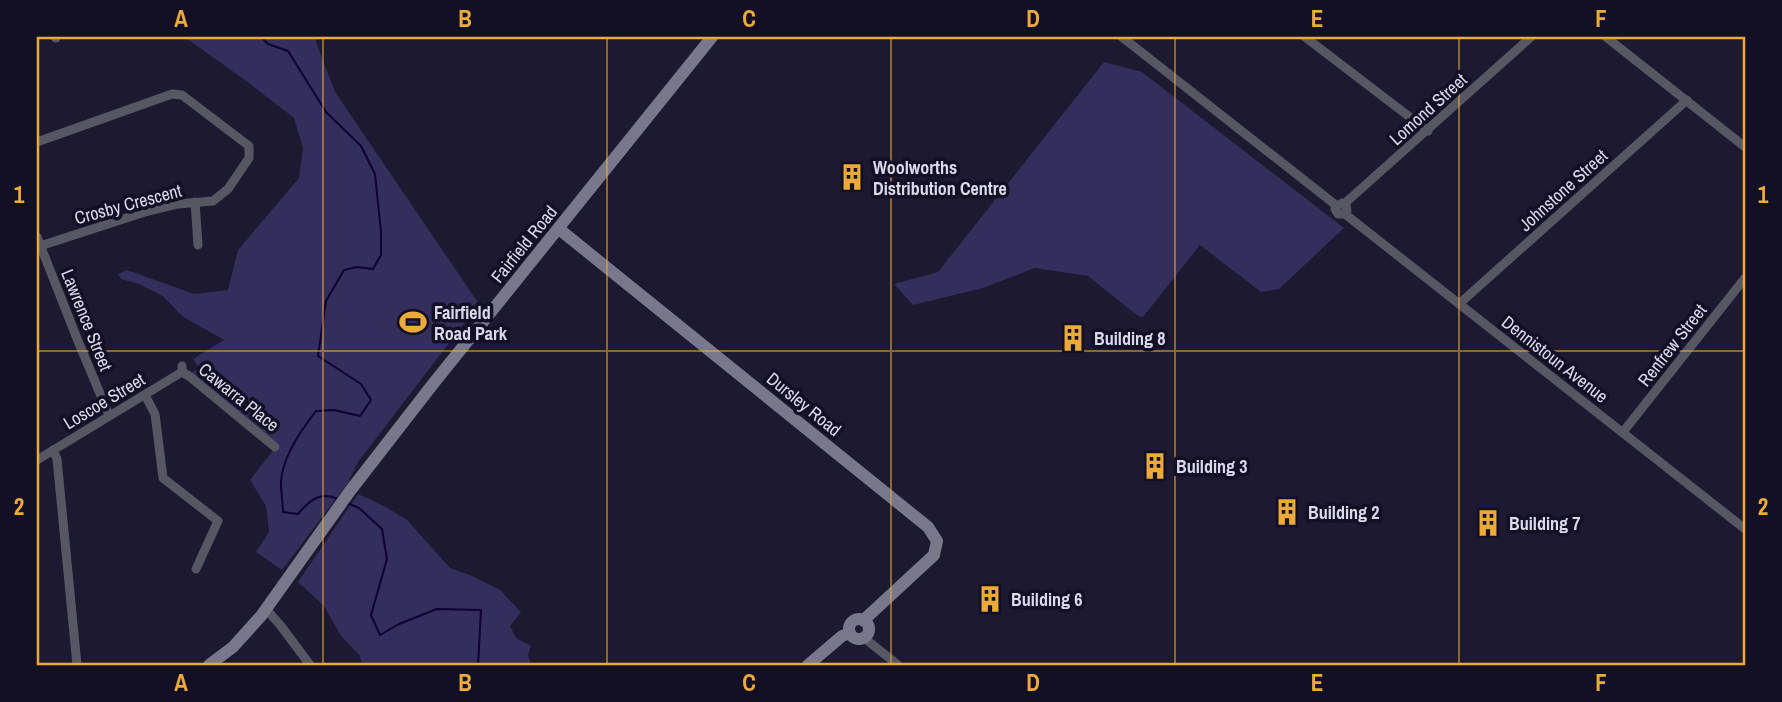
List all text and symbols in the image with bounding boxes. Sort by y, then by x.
text: A [174,3,188,34]
text: B [458,3,472,34]
text: C [742,3,756,34]
text: D [1026,3,1040,34]
text: E [1311,3,1323,34]
text: F [1595,3,1607,34]
street label: Lomond Street [1384,67,1472,151]
street label: Johnstone Street [1513,143,1613,237]
place label: Woolworths Distribution Centre [873,155,1007,201]
building icon: Woolworths Distribution Centre [837,162,867,192]
street label: Crosby Crescent [72,178,184,230]
text: 1 [14,179,25,210]
text: 1 [1758,179,1769,210]
street label: Fairfield Road [485,200,563,288]
street label: Lawrence Street [55,265,119,375]
street label: Renfrew Street [1632,299,1712,391]
place label: Fairfield Road Park [434,300,508,346]
sports icon: Fairfield Road Park [398,307,428,337]
street label: Dennistoun Avenue [1497,310,1613,408]
building icon: Building 8 [1058,323,1088,353]
place label: Building 8 [1094,326,1165,351]
street label: Cawarra Place [194,357,284,437]
street label: Dursley Road [761,366,847,442]
street label: Loscoe Street [59,367,149,435]
building icon: Building 3 [1140,451,1170,481]
place label: Building 3 [1176,454,1247,479]
text: 2 [14,491,24,522]
text: 2 [1758,491,1768,522]
building icon: Building 2 [1272,497,1302,527]
place label: Building 2 [1308,500,1379,525]
building icon: Building 7 [1473,508,1503,538]
place label: Building 7 [1509,511,1580,536]
building icon: Building 6 [975,584,1005,614]
place label: Building 6 [1011,587,1082,612]
text: A [174,667,188,698]
text: B [458,667,472,698]
text: C [742,667,756,698]
text: D [1026,667,1040,698]
text: E [1311,667,1323,698]
text: F [1595,667,1607,698]

